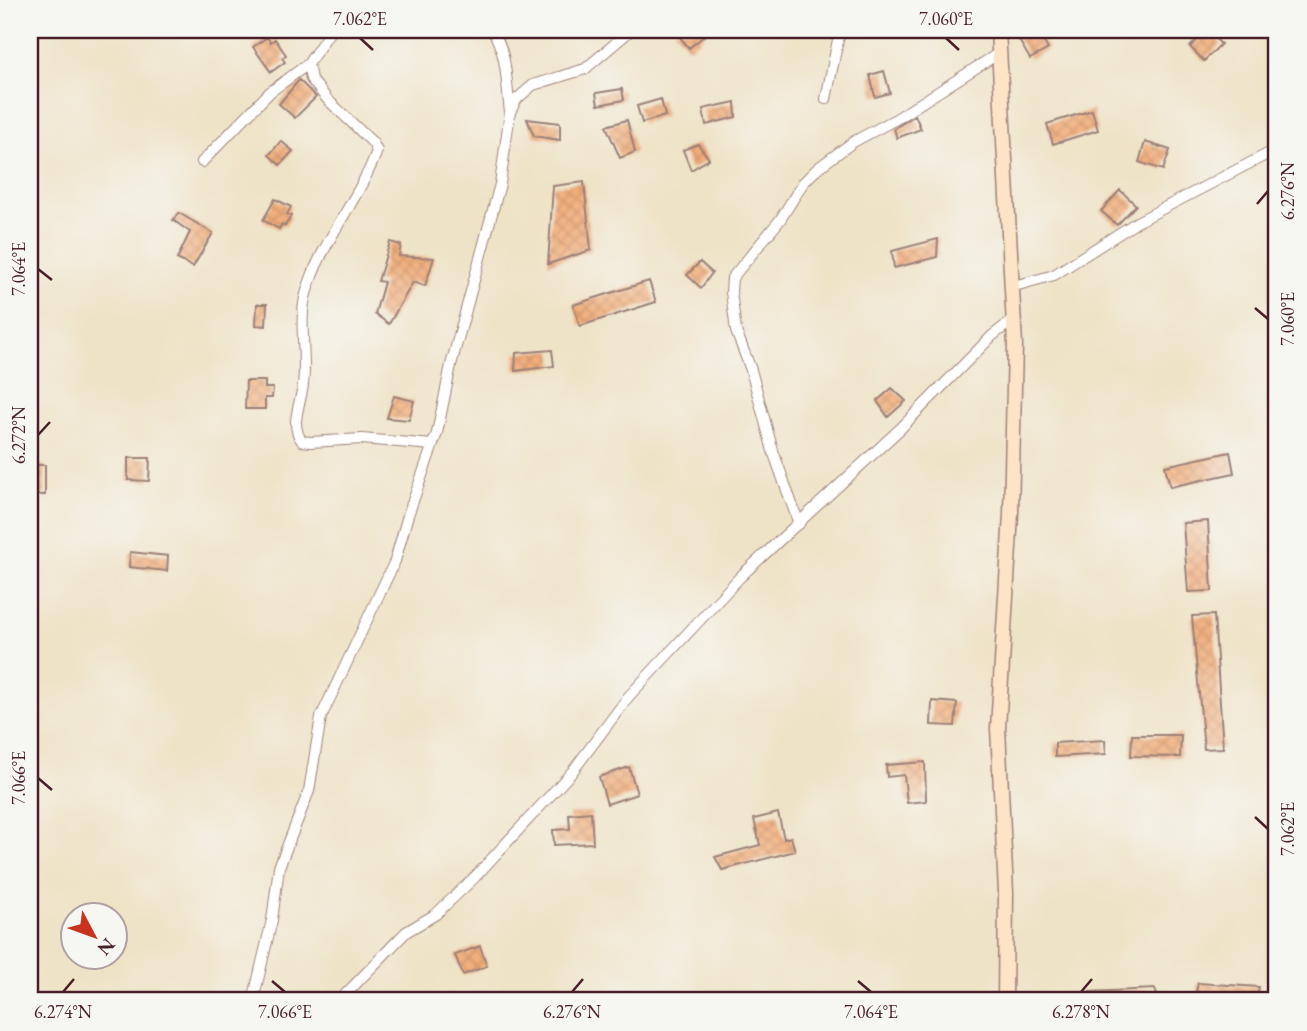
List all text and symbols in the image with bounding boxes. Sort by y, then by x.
text: 7.062°E [333,7,387,30]
text: 7.060°E [919,7,973,30]
text: 6.276°N [1276,161,1299,220]
text: 7.064°E [7,242,30,296]
text: 7.060°E [1276,292,1299,346]
text: 6.272°N [7,405,30,464]
text: 7.066°E [7,751,30,805]
text: 7.062°E [1276,802,1299,856]
north arrow [60,902,130,972]
text: N [92,933,121,961]
text: 6.274°N [34,1000,93,1023]
text: 7.066°E [258,1000,312,1023]
text: 6.276°N [543,1000,602,1023]
text: 7.064°E [844,1000,898,1023]
text: 6.278°N [1052,1000,1111,1023]

